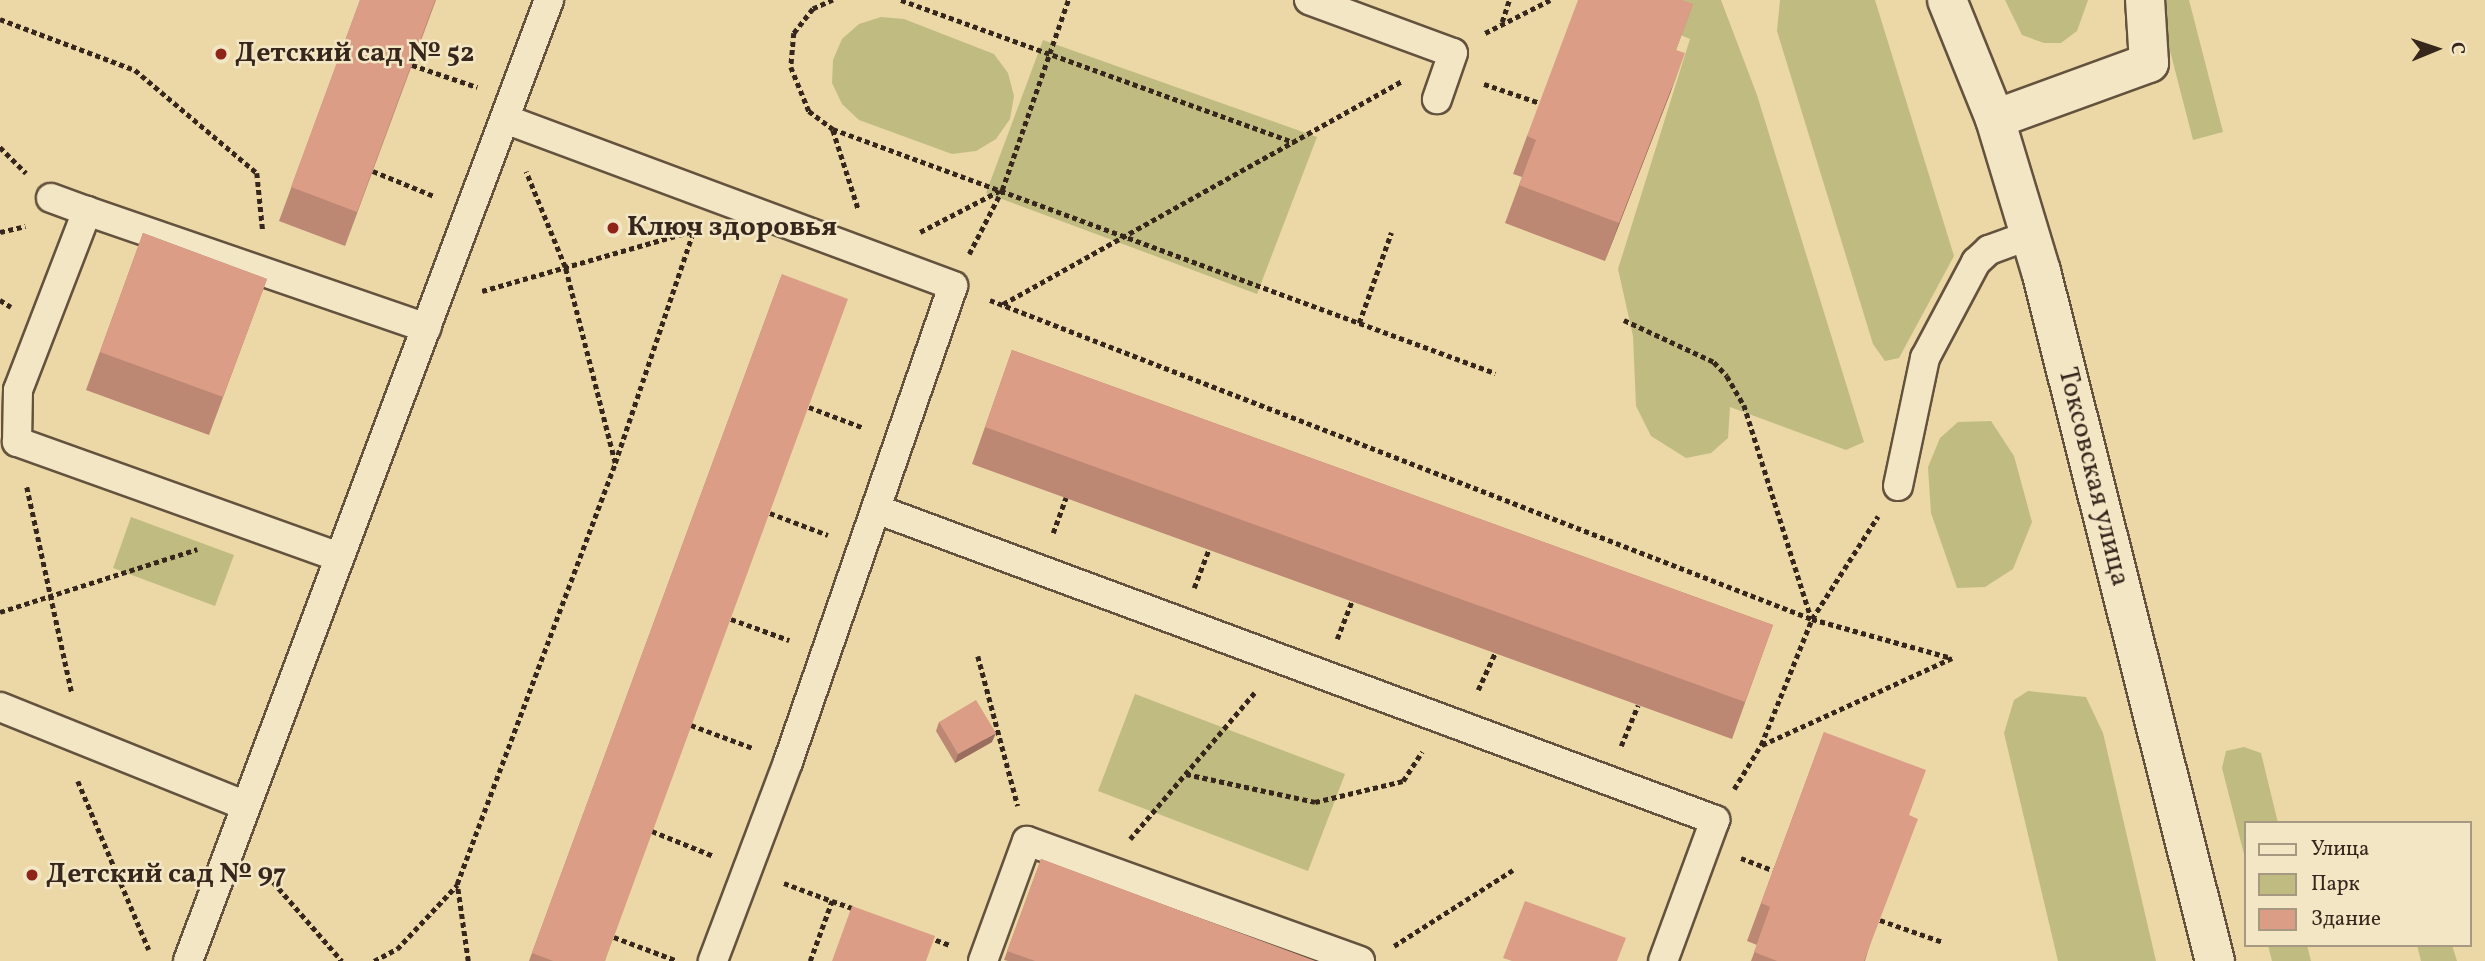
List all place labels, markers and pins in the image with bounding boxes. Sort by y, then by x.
place label: Детский сад № 52 [235,37,475,71]
marker: Детский сад № 52 [213,46,229,62]
place label: Ключ здоровья [627,211,837,245]
marker: Ключ здоровья [605,220,621,236]
place label: Детский сад № 97 [46,858,286,892]
marker: Детский сад № 97 [24,867,40,883]

